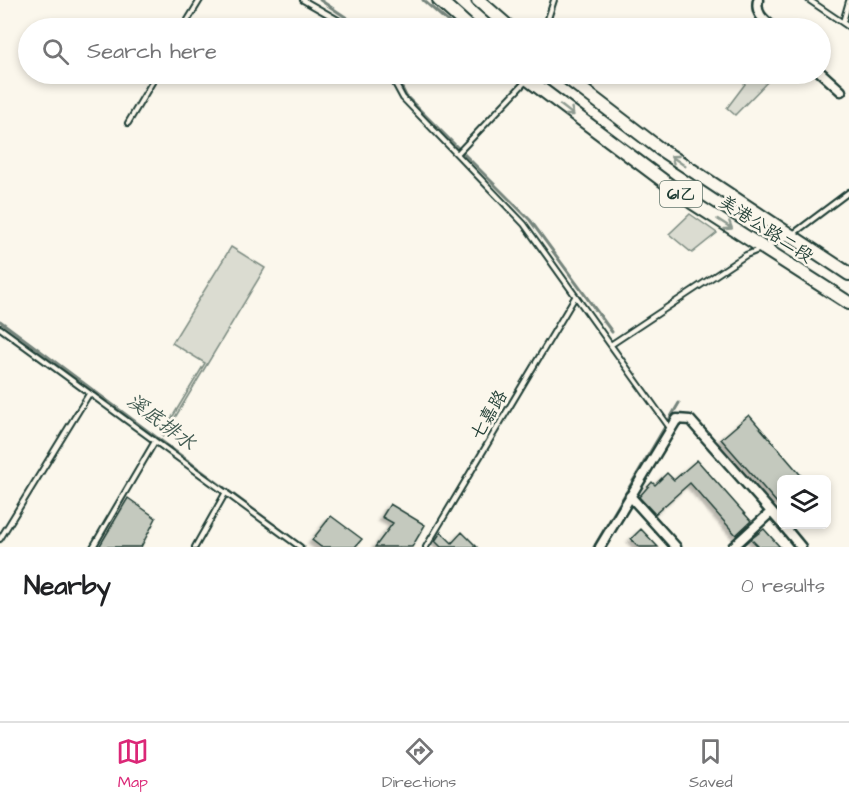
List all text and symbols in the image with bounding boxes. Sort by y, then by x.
search box [18,18,831,84]
icon: search [39,35,72,68]
text: Search here [87,36,217,67]
one-way arrow [559,103,575,116]
one-way arrow [670,155,686,167]
road number: 61乙 [660,181,702,207]
street label: 美港公路二段 [714,189,818,269]
one-way arrow [716,218,733,230]
street label: 七嘉路 [464,385,514,445]
water label: 溪底排水 [121,387,202,458]
map controls [777,475,831,529]
button: layers [777,475,831,529]
text: Nearby [24,568,111,604]
text: 0 results [741,572,825,600]
tab: Map [116,735,149,793]
tab: Directions [382,735,456,793]
tab: Saved [689,735,733,793]

